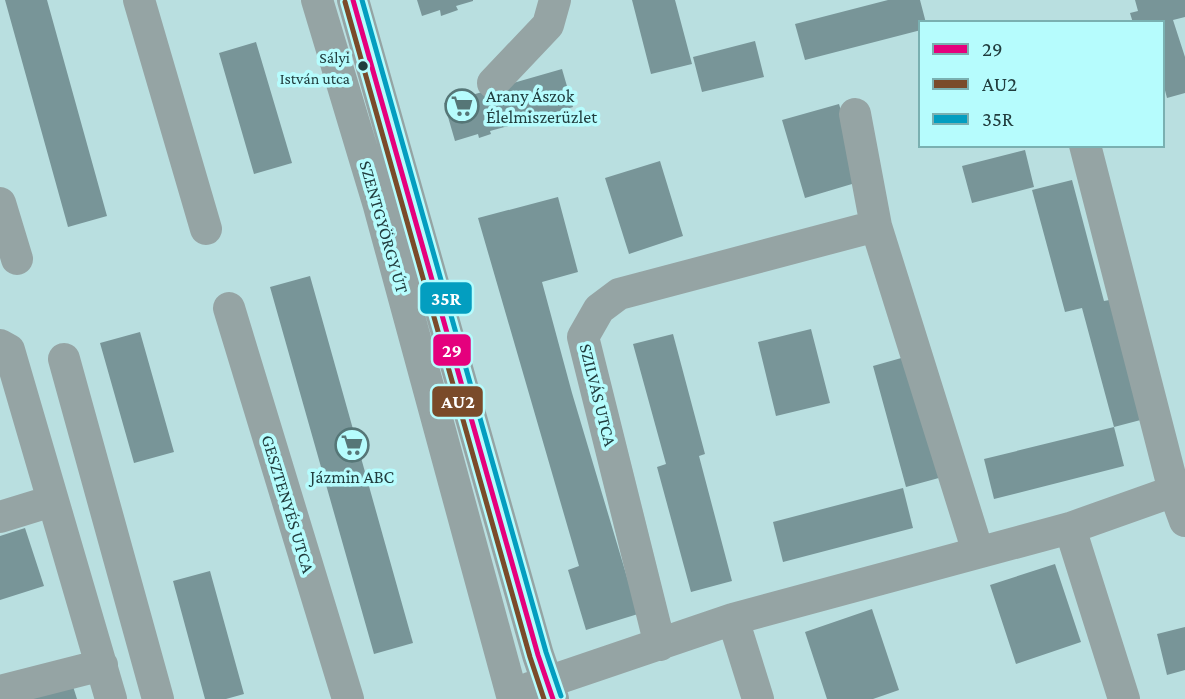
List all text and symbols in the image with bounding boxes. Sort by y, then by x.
legend [919,21,1164,147]
text: 29 [982,37,1003,61]
place label: Sályi István utca [280,49,351,87]
marker: Sályi István utca [356,59,370,73]
text: AU2 [982,72,1017,96]
place label: Arany Ászok Élelmiszerüzlet [486,86,598,127]
supermarket icon: Arany Ászok Élelmiszerüzlet [443,87,481,125]
text: 35R [982,107,1014,131]
street label: SZENTGYÖRGY ÚT [356,158,413,296]
line badge: 35R [419,281,473,315]
text: 35R [431,288,462,309]
line badge: 29 [432,333,472,367]
text: 29 [442,340,462,361]
street label: SZILVÁS UTCA [576,342,621,449]
line badge: AU2 [431,385,484,418]
text: AU2 [440,391,475,412]
supermarket icon: Jázmin ABC [333,426,371,464]
street label: GESZTENYÉS UTCA [257,433,319,576]
place label: Jázmin ABC [308,467,394,487]

